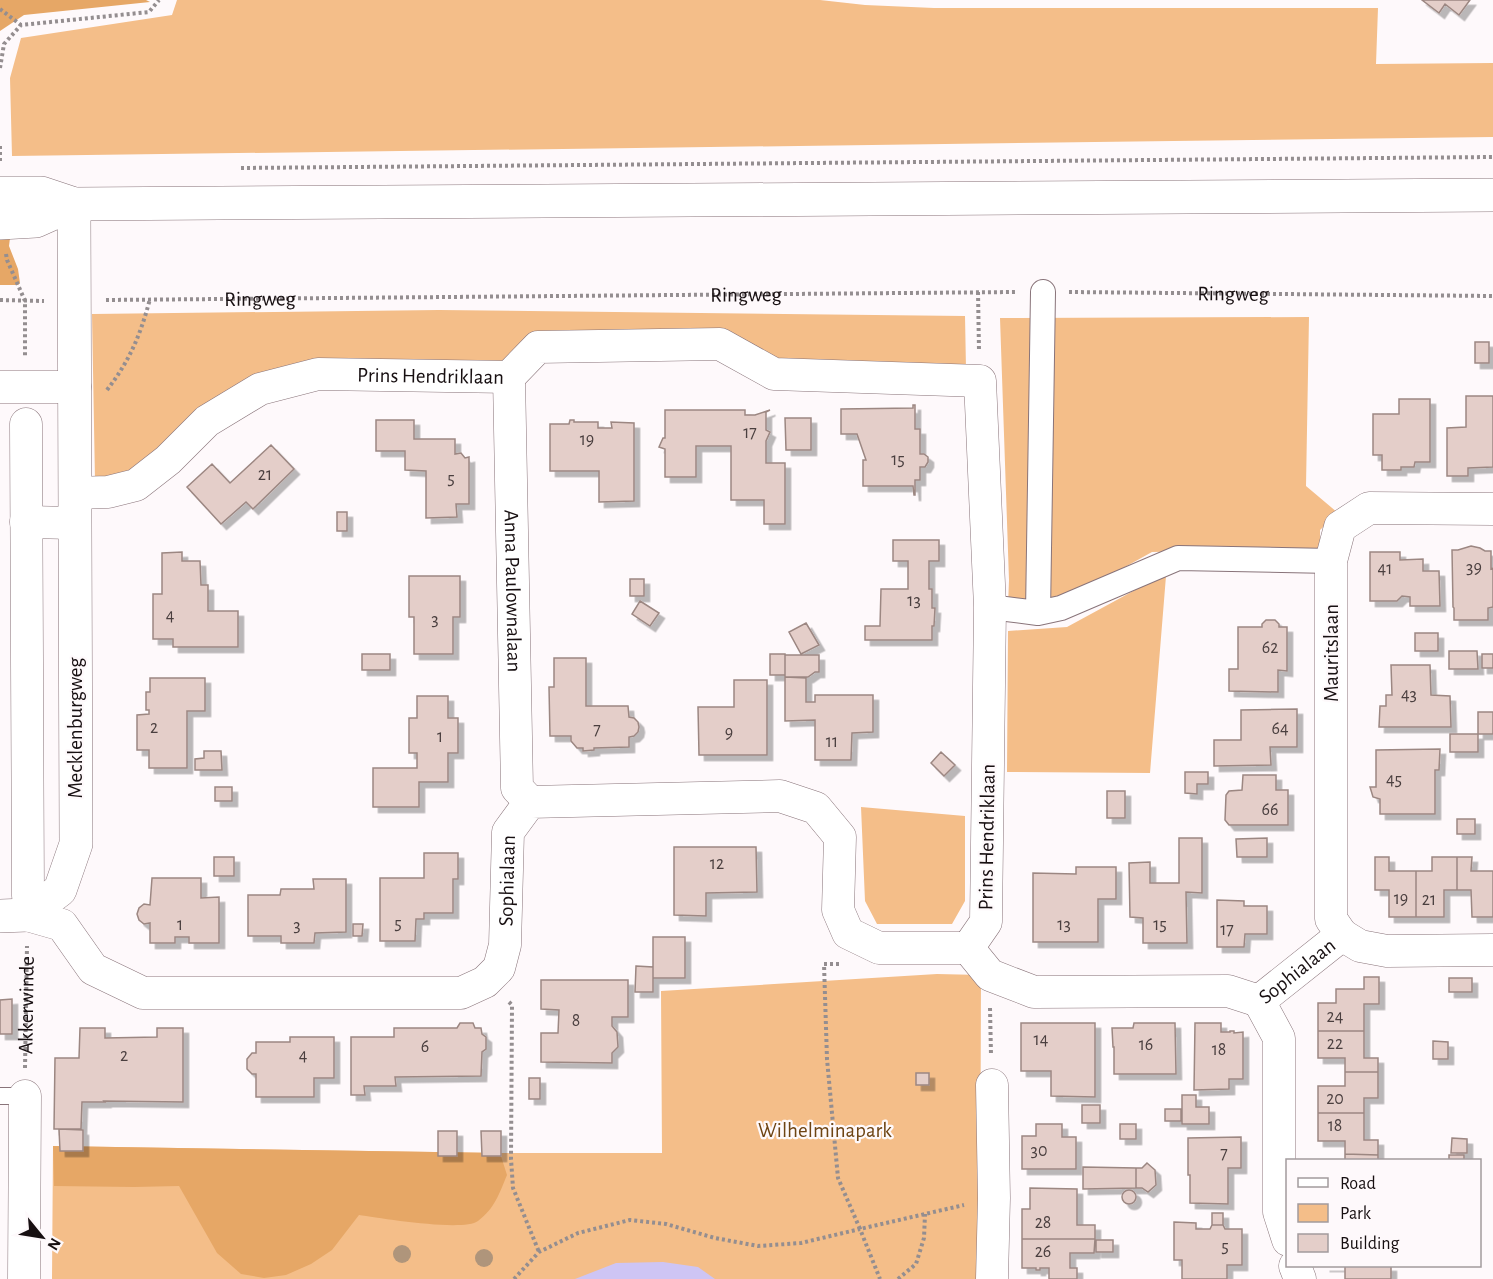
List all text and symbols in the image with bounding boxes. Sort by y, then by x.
street label: Ringweg [1197,283,1270,304]
street label: Ringweg [710,284,783,305]
street label: Ringweg [224,288,297,309]
street label: Prins Hendriklaan [357,364,504,387]
house number: 17 [743,424,757,442]
house number: 19 [580,431,594,449]
house number: 15 [891,451,905,469]
house number: 21 [258,466,272,484]
house number: 5 [447,470,455,488]
street label: Anna Paulownalaan [501,509,525,672]
house number: 39 [1466,559,1482,577]
house number: 41 [1378,560,1392,578]
house number: 13 [907,592,921,610]
street label: Mauritslaan [1321,604,1342,702]
house number: 4 [166,607,175,625]
house number: 3 [431,611,439,629]
house number: 62 [1262,639,1278,657]
street label: Mecklenburgweg [65,657,86,799]
house number: 43 [1401,686,1417,704]
house number: 2 [150,719,158,737]
house number: 64 [1271,720,1289,738]
house number: 7 [593,721,601,739]
house number: 9 [725,724,733,742]
house number: 1 [437,728,443,746]
house number: 11 [826,733,838,751]
street label: Prins Hendriklaan [975,764,999,910]
house number: 45 [1386,771,1402,789]
house number: 66 [1262,801,1278,819]
street label: Sophialaan [495,835,518,927]
house number: 12 [710,855,724,873]
house number: 19 [1394,890,1408,908]
house number: 21 [1422,891,1436,909]
house number: 5 [394,915,402,933]
house number: 1 [177,916,183,934]
house number: 13 [1057,916,1071,934]
house number: 15 [1153,916,1167,934]
house number: 3 [293,917,301,935]
house number: 17 [1220,921,1234,939]
street label: Sophialaan [1255,934,1339,1008]
street label: Akkerwinde [15,956,37,1054]
house number: 24 [1327,1008,1344,1026]
house number: 8 [572,1012,580,1030]
house number: 14 [1034,1031,1049,1049]
house number: 22 [1327,1035,1343,1053]
house number: 16 [1139,1036,1153,1054]
house number: 6 [421,1038,429,1056]
house number: 18 [1212,1041,1226,1059]
house number: 2 [120,1047,128,1065]
house number: 4 [299,1047,308,1065]
house number: 20 [1326,1090,1344,1108]
house number: 18 [1328,1117,1342,1135]
park label: Wilhelminapark [758,1120,892,1141]
house number: 30 [1031,1142,1047,1160]
house number: 7 [1220,1145,1228,1163]
legend [1286,1159,1481,1267]
text: Road [1340,1175,1376,1193]
text: Park [1340,1205,1372,1223]
north arrow [12,1207,72,1267]
house number: 28 [1035,1214,1051,1232]
text: N [44,1235,64,1253]
text: Building [1340,1235,1400,1253]
house number: 5 [1221,1238,1229,1256]
house number: 26 [1035,1243,1051,1261]

